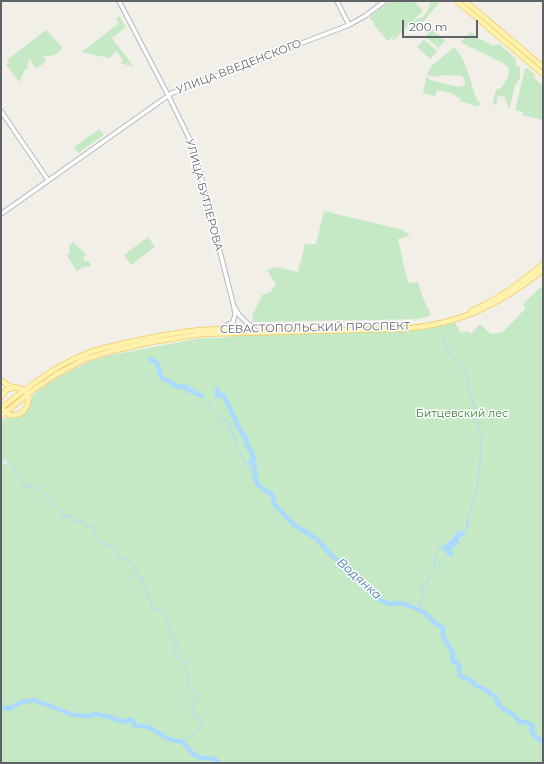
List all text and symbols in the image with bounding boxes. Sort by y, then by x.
scale bar [404,12,480,38]
text: 200 m [409,19,448,34]
street label: УЛИЦА ВВЕДЕНСКОГО [174,37,304,97]
street label: УЛИЦА БУТЛЕРОВА [183,137,225,253]
street label: СЕВАСТОПОЛЬСКИЙ ПРОСПЕКТ [220,320,410,336]
park label: Битцевский лес [416,407,508,421]
water label: Водянка [334,555,384,603]

